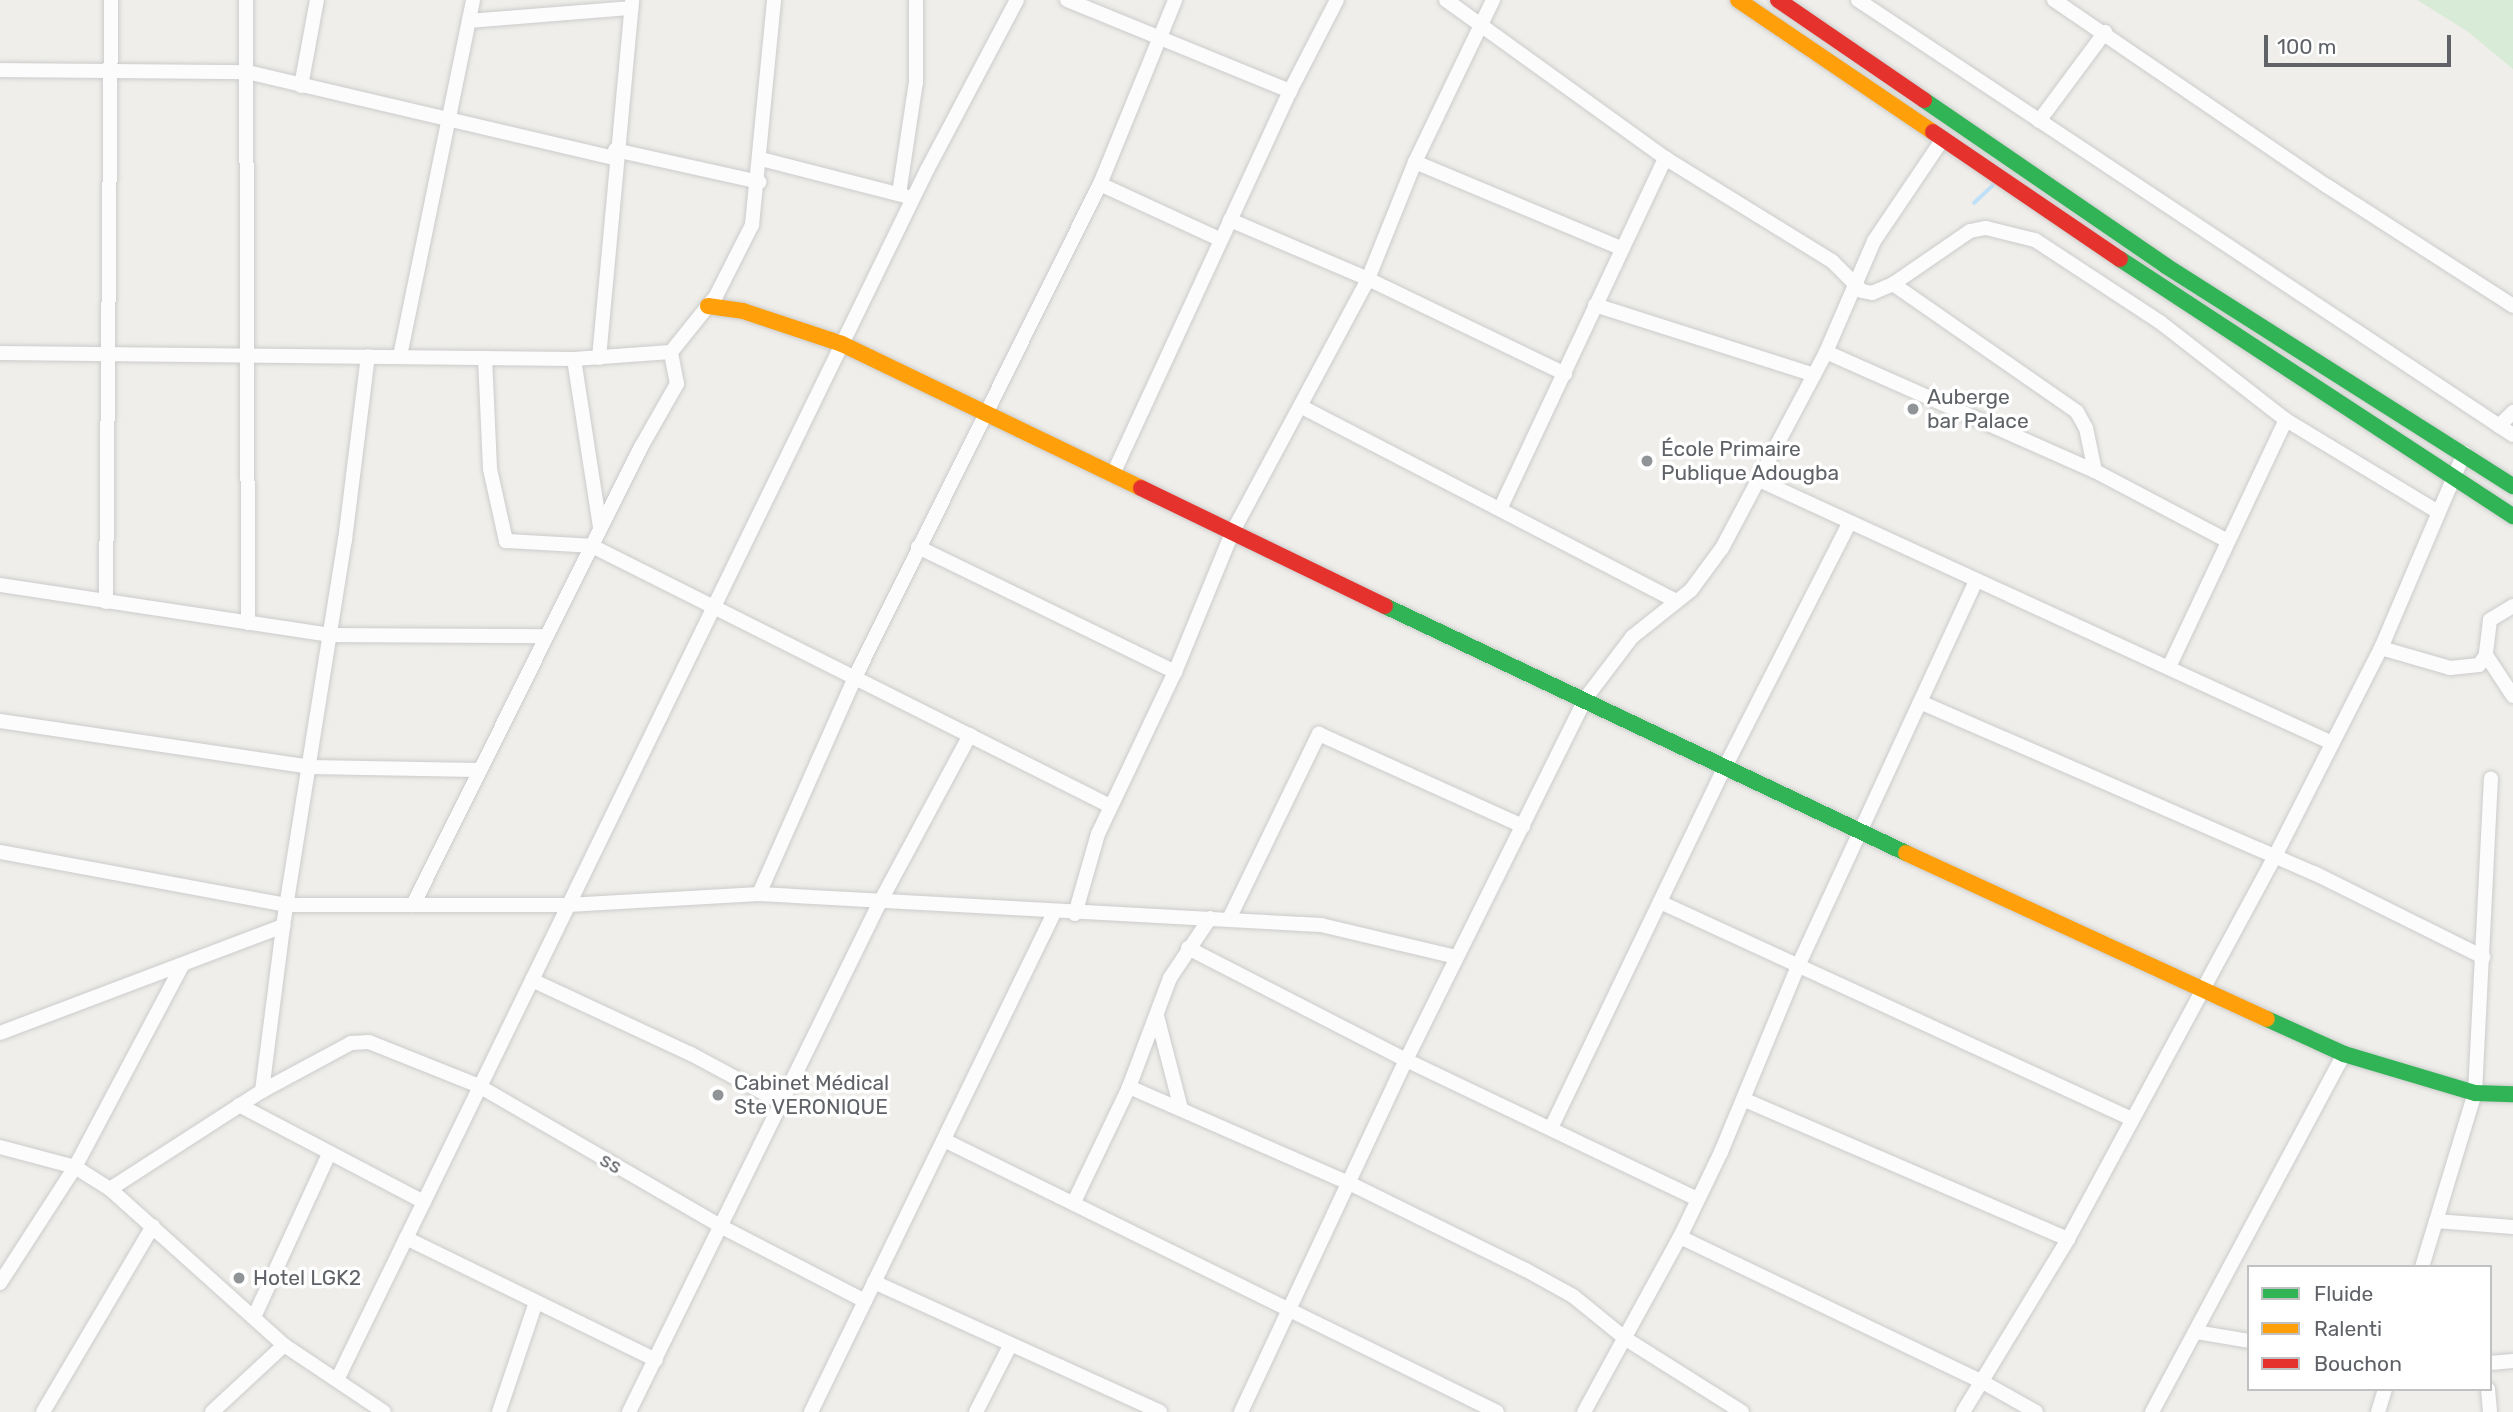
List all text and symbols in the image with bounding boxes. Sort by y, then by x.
scale bar [2268,21,2455,65]
text: 100 m [2277,34,2336,59]
place label: Auberge bar Palace [1927,384,2029,434]
marker: Auberge bar Palace [1905,401,1921,417]
place label: École Primaire Publique Adougba [1661,436,1840,486]
marker: École Primaire Publique Adougba [1639,453,1655,469]
place label: Cabinet Médical Ste VERONIQUE [734,1070,889,1120]
marker: Cabinet Médical Ste VERONIQUE [708,1085,728,1105]
street label: ss [595,1147,627,1179]
place label: Hotel LGK2 [253,1265,361,1291]
legend [2247,1265,2492,1391]
marker: Hotel LGK2 [231,1270,247,1286]
text: Fluide [2314,1281,2373,1306]
text: Ralenti [2314,1316,2382,1341]
text: Bouchon [2314,1351,2402,1376]

